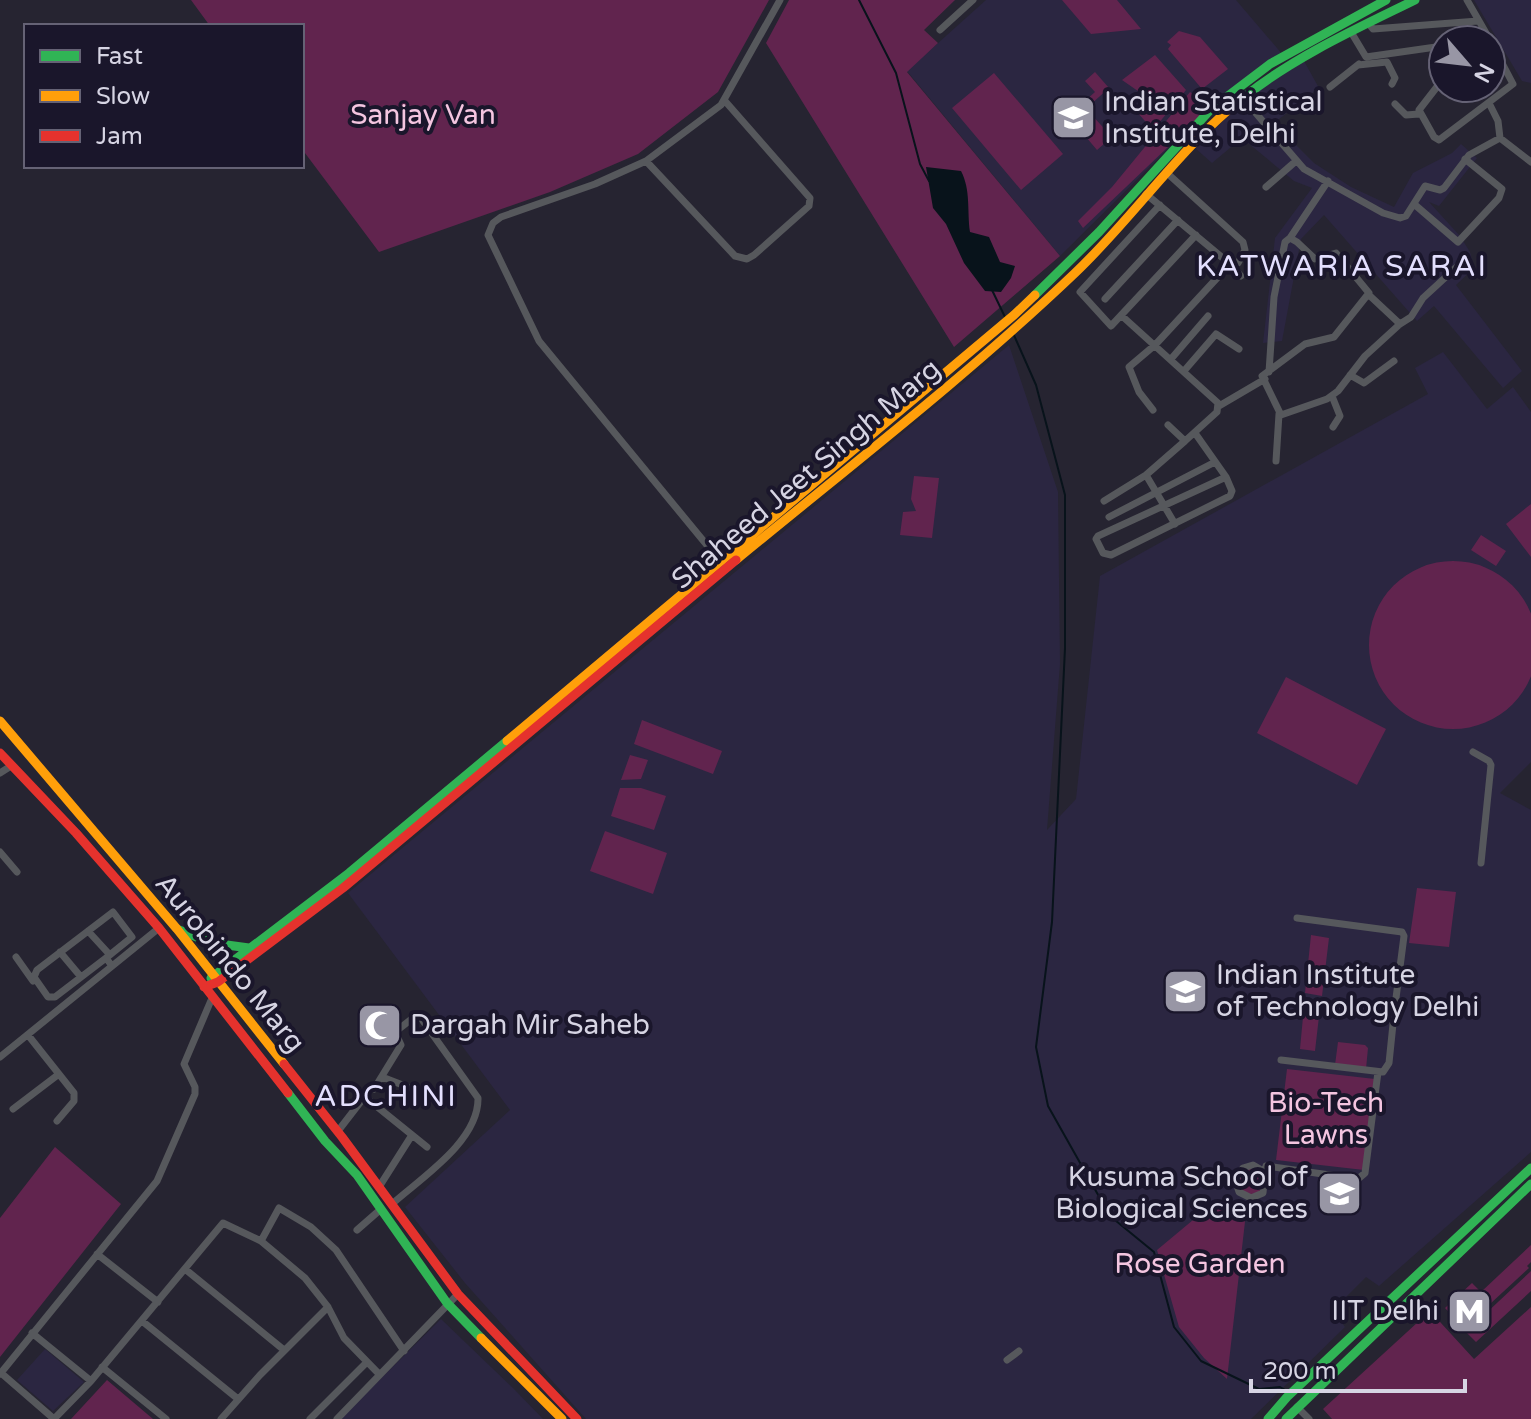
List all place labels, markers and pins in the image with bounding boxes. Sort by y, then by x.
place label: Indian Statistical Institute, Delhi [1104,85,1323,151]
school or university icon: Indian Statistical Institute, Delhi [1049,94,1097,142]
place label: Indian Institute of Technology Delhi [1216,958,1479,1024]
school or university icon: Indian Institute of Technology Delhi [1161,967,1209,1015]
mosque icon: Dargah Mir Saheb [355,1001,403,1049]
place label: Dargah Mir Saheb [410,1008,650,1042]
place label: Kusuma School of Biological Sciences [1055,1160,1308,1226]
school or university icon: Kusuma School of Biological Sciences [1315,1169,1363,1217]
metro station icon: IIT Delhi [1446,1287,1494,1335]
place label: IIT Delhi [1331,1294,1439,1328]

